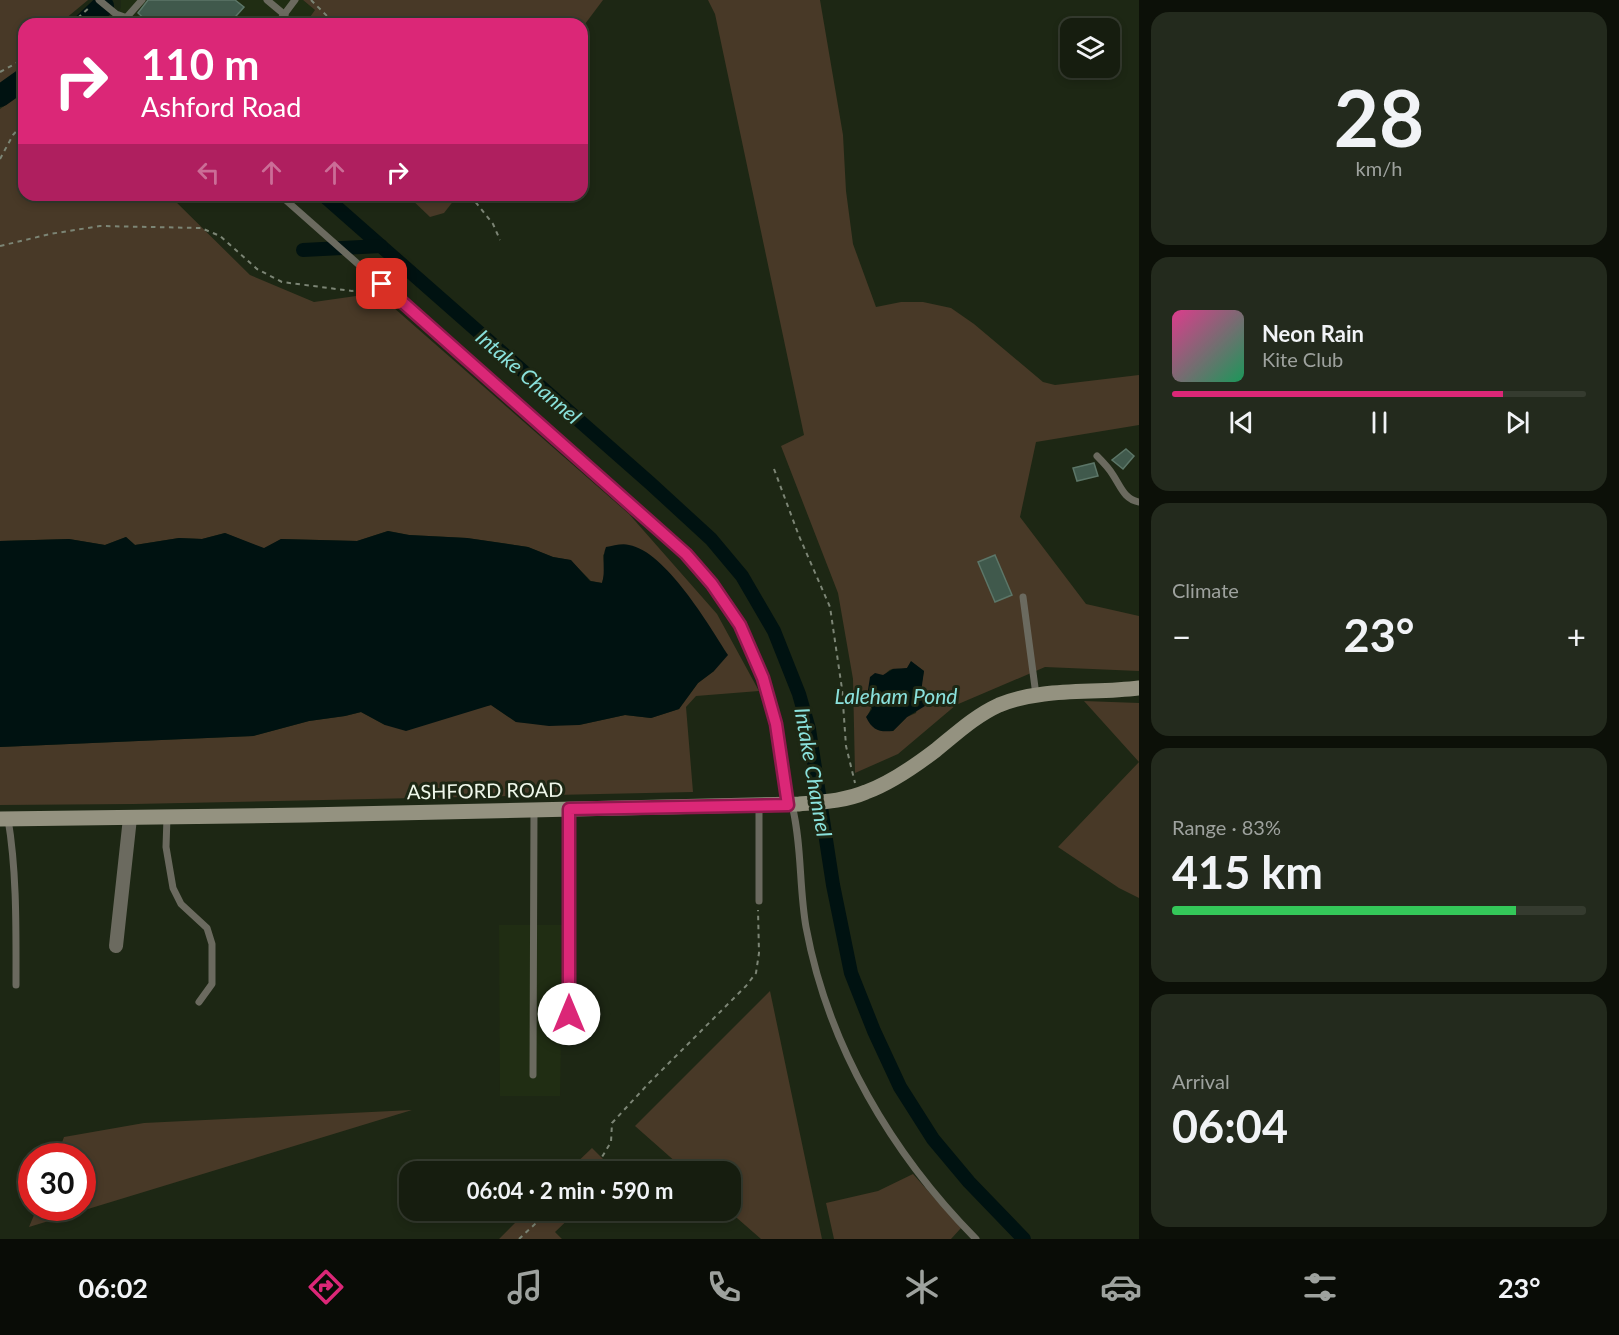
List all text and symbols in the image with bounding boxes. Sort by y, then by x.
map controls [1060,18,1120,78]
button: layers [1060,18,1120,78]
text: 110 m [141,39,259,89]
icon: right [42,42,120,120]
text: 28 [1334,70,1424,164]
text: Ashford Road [141,90,301,123]
icon: left [192,156,225,189]
icon: ahead [255,156,288,189]
icon: ahead [318,156,351,189]
icon: right [381,156,414,189]
text: km/h [1356,156,1402,180]
pin [356,258,407,309]
icon: arrive [365,267,398,300]
text: Neon Rain [1262,320,1364,347]
water label: Intake Channel [471,324,587,429]
text: Kite Club [1262,347,1343,371]
icon: previous [1225,406,1258,439]
icon: pause [1363,406,1396,439]
icon: next [1501,406,1534,439]
text: Climate [1172,578,1239,602]
text: 23° [1344,608,1414,662]
text: − [1172,616,1191,656]
text: + [1567,616,1586,656]
water label: Laleham Pond [835,683,957,708]
water label: Intake Channel [790,705,838,839]
street label: ASHFORD ROAD [407,777,563,803]
text: Range · 83% [1172,815,1281,839]
text: 415 km [1172,845,1323,899]
position arrow [537,982,601,1046]
text: Arrival [1172,1069,1230,1093]
text: 06:04 [1172,1099,1288,1153]
speed limit sign: 30 [18,1143,96,1221]
text: 06:04 · 2 min · 590 m [467,1177,673,1204]
icon: directions [305,1266,347,1308]
icon: music [504,1266,546,1308]
icon: phone [703,1266,745,1308]
icon: climate [901,1266,943,1308]
icon: car [1100,1266,1142,1308]
icon: filters [1299,1266,1341,1308]
text: 06:02 [78,1271,148,1304]
text: 23° [1498,1271,1540,1304]

